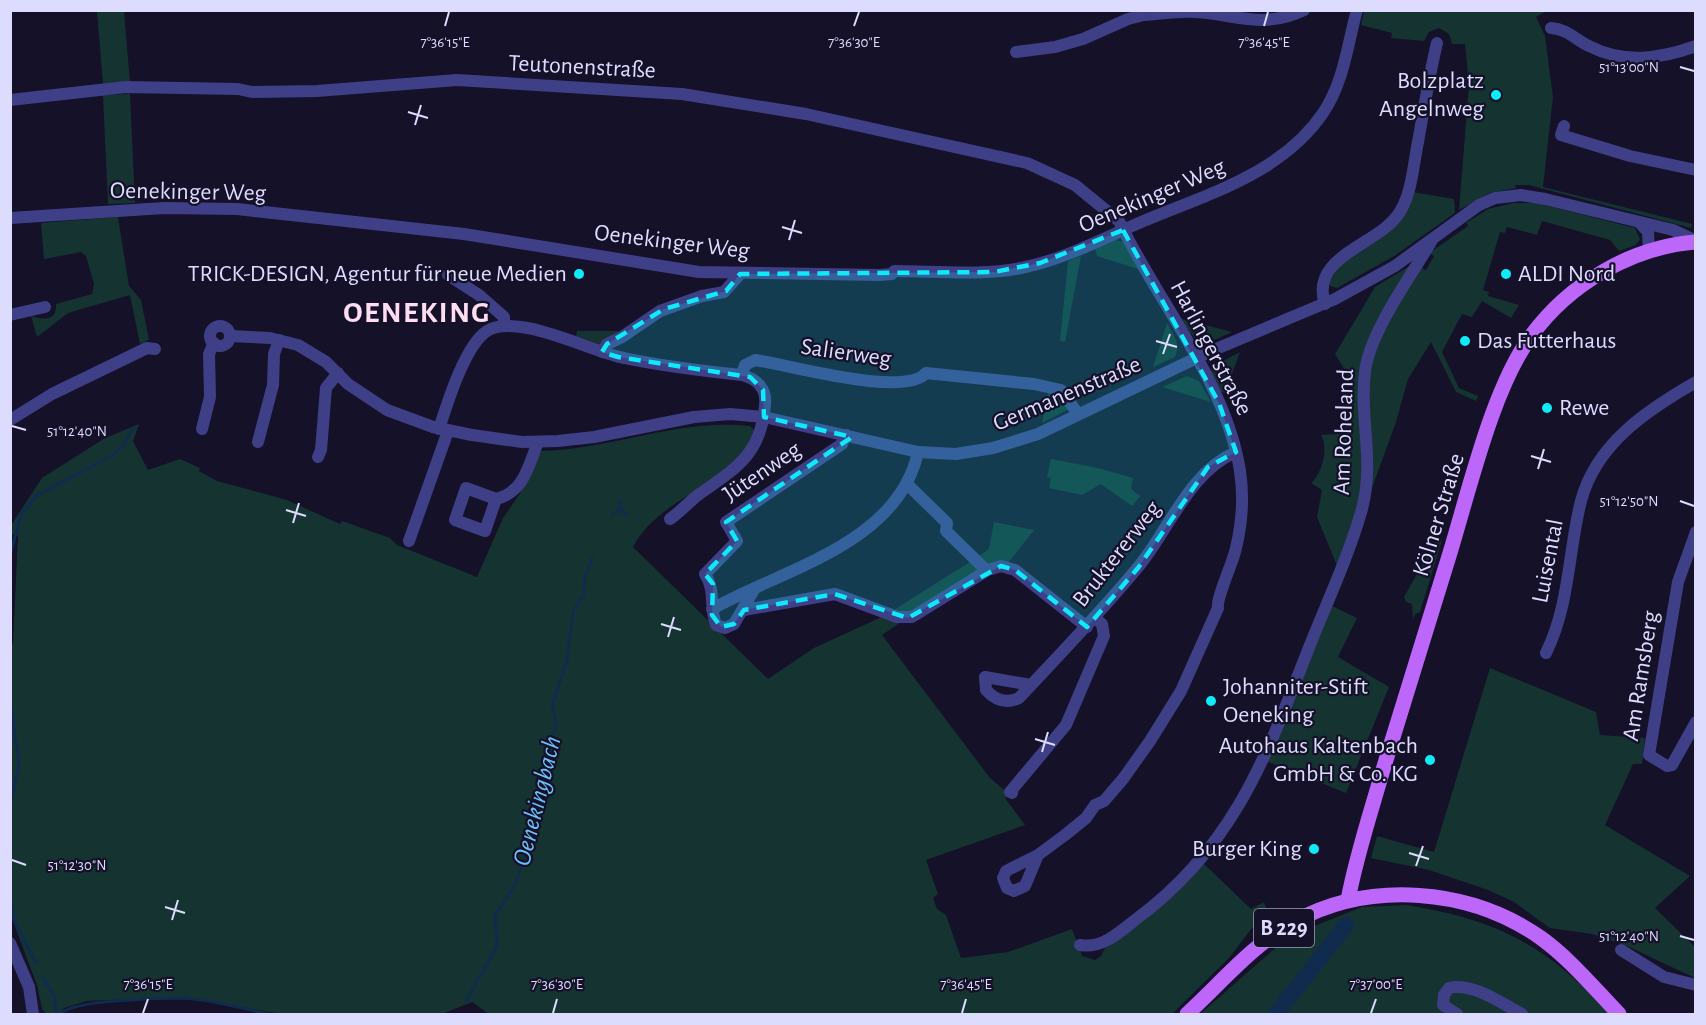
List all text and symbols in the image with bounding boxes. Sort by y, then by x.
text: 7°36'15"E [420,35,470,50]
text: 7°36'30"E [828,35,880,50]
text: 7°36'45"E [1238,35,1290,50]
street label: Teutonenstraße [508,51,656,83]
text: 51°13'00"N [1599,60,1659,75]
place label: Bolzplatz Angelnweg [1379,69,1484,121]
marker: Bolzplatz Angelnweg [1489,88,1503,102]
street label: Oenekinger Weg [1075,154,1229,238]
street label: Oenekinger Weg [110,179,267,205]
street label: Oenekinger Weg [593,221,751,263]
place label: TRICK-DESIGN, Agentur für neue Medien [188,262,567,286]
place label: ALDI Nord [1518,262,1615,286]
marker: TRICK-DESIGN, Agentur für neue Medien [572,267,586,281]
marker: ALDI Nord [1499,267,1513,281]
street label: Harlingerstraße [1166,277,1256,419]
district label: OENEKING [343,298,491,328]
place label: Das Futterhaus [1477,329,1616,353]
marker: Das Futterhaus [1458,334,1472,348]
street label: Salierweg [799,335,893,371]
street label: Germanenstraße [990,352,1144,436]
street label: Am Roheland [1330,369,1358,495]
place label: Rewe [1559,396,1609,420]
marker: Rewe [1540,401,1554,415]
text: 51°12'40"N [47,424,107,439]
street label: Jütenweg [719,437,805,507]
street label: Kölner Straße [1409,451,1469,579]
text: 51°12'50"N [1600,494,1658,509]
street label: Bruktererweg [1068,496,1166,611]
street label: Luisental [1528,517,1568,605]
street label: Am Ramsberg [1619,609,1663,743]
place label: Johanniter-Stift Oeneking [1223,675,1368,727]
marker: Johanniter-Stift Oeneking [1204,694,1218,708]
water label: Oenekingbach [508,733,566,869]
place label: Autohaus Kaltenbach GmbH & Co. KG [1219,734,1418,786]
marker: Autohaus Kaltenbach GmbH & Co. KG [1423,753,1437,767]
place label: Burger King [1192,837,1302,861]
marker: Burger King [1307,842,1321,856]
text: 51°12'30"N [48,858,106,873]
road number: B 229 [1254,909,1314,947]
text: 51°12'40"N [1599,929,1659,944]
text: 7°36'15"E [123,977,173,992]
text: 7°36'30"E [531,977,583,992]
text: 7°36'45"E [940,977,992,992]
text: 7°37'00"E [1350,977,1402,992]

